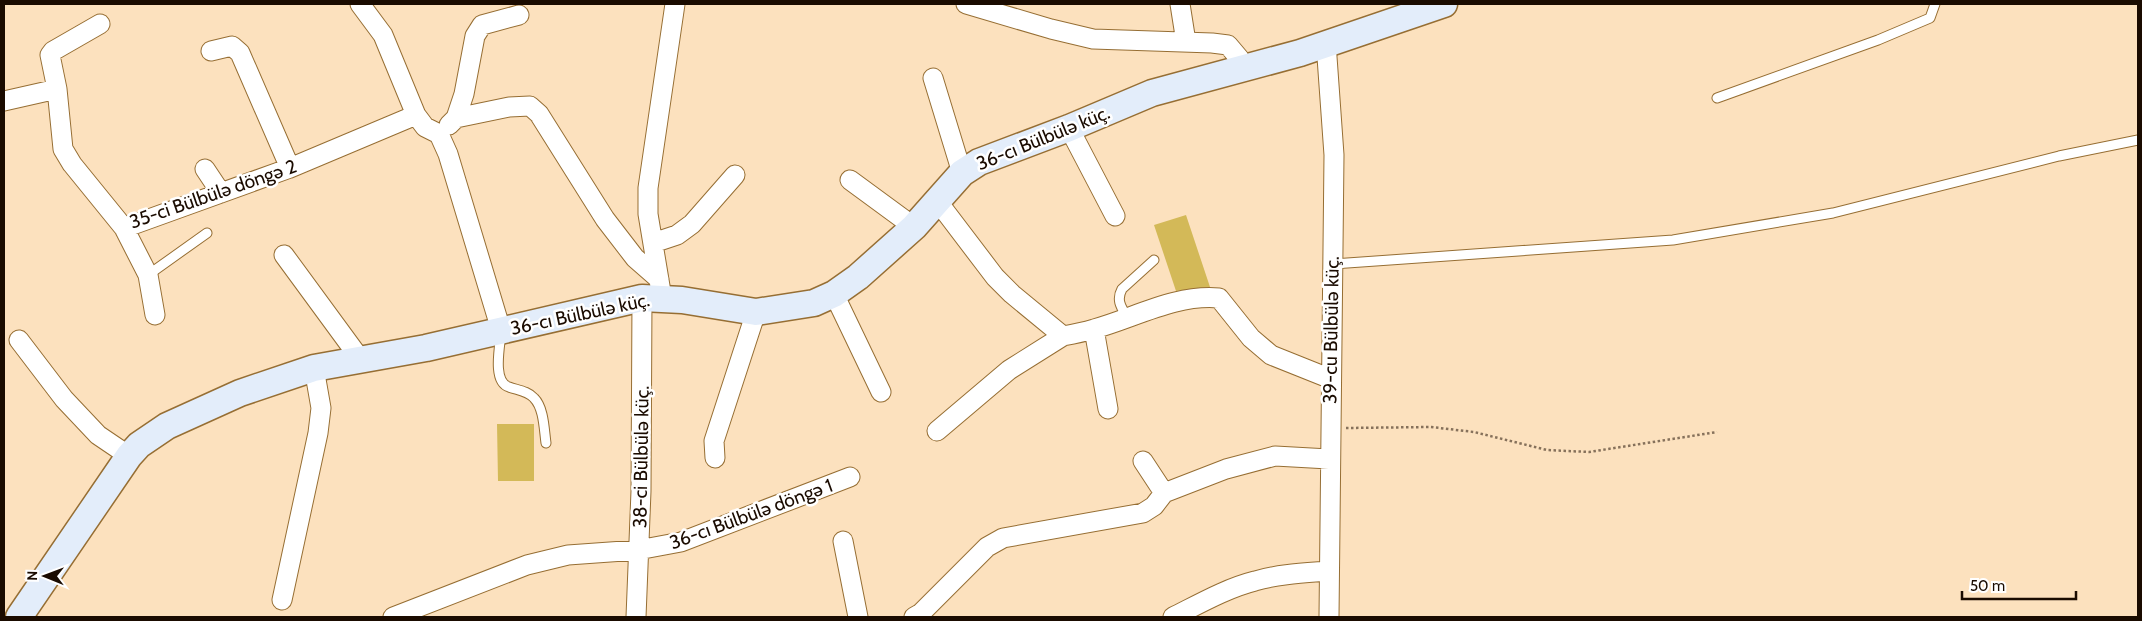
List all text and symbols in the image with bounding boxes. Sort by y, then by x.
street label: 36-cı Bülbülə küç. [973,101,1113,175]
street label: 35-ci Bülbülə döngə 2 [126,155,300,233]
street label: 39-cu Bülbülə küç. [1318,256,1344,404]
street label: 36-cı Bülbülə küç. [508,288,652,340]
street label: 38-ci Bülbülə küç. [628,386,654,528]
street label: 36-cı Bülbülə döngə 1 [666,474,836,554]
north arrow [20,551,70,601]
scale bar [1962,568,2076,600]
text: N [23,571,41,581]
text: 50 m [1970,577,2005,595]

